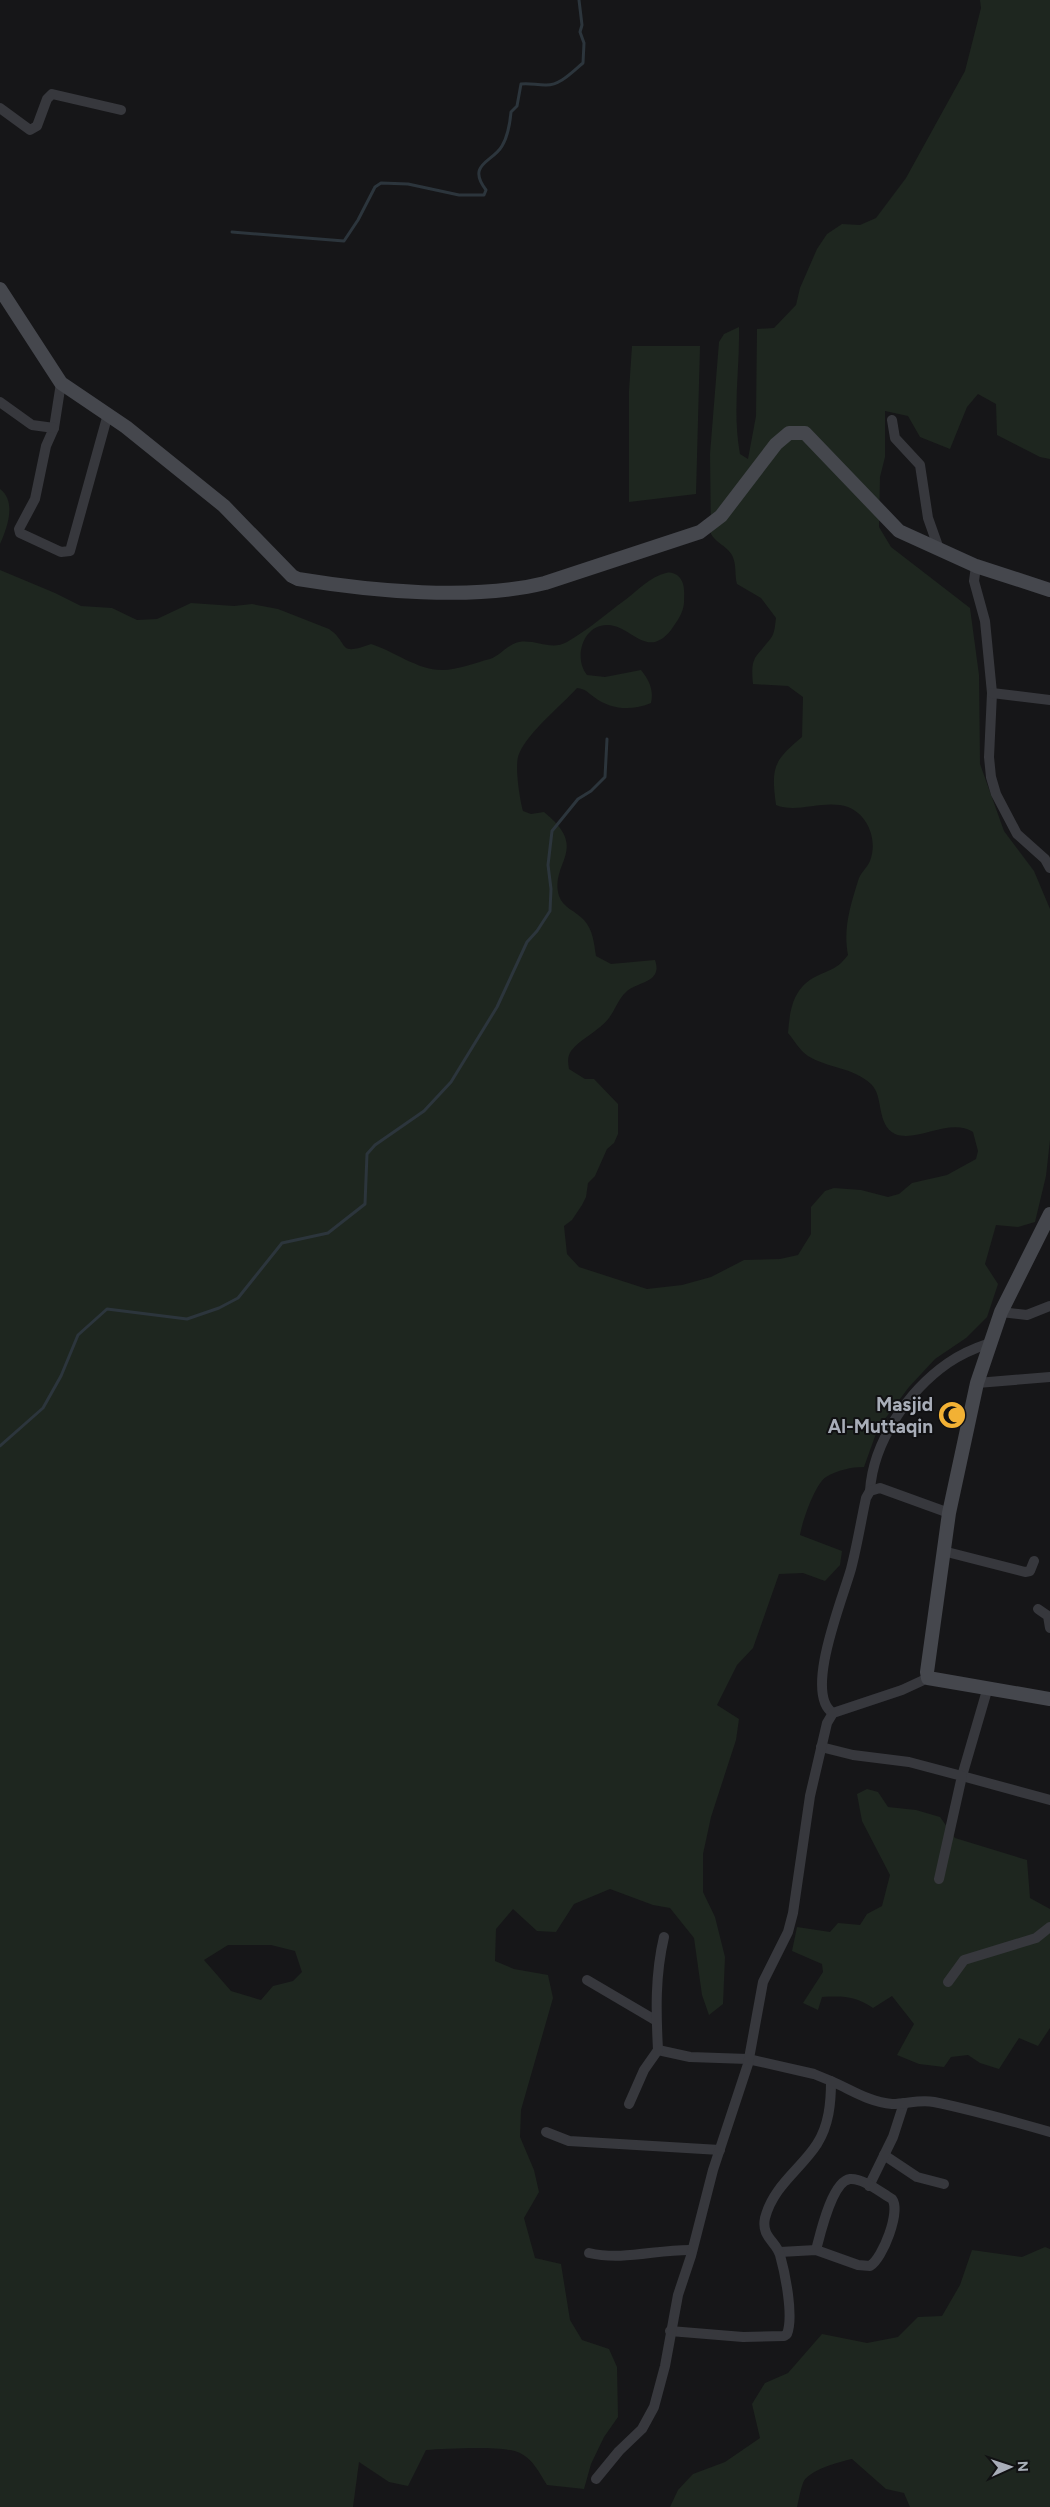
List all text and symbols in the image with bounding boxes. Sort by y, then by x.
place label: Masjid Al-Muttaqin [828,1393,933,1438]
mosque icon: Masjid Al-Muttaqin [937,1400,967,1430]
north arrow [985,2442,1035,2492]
text: N [1014,2460,1031,2472]

